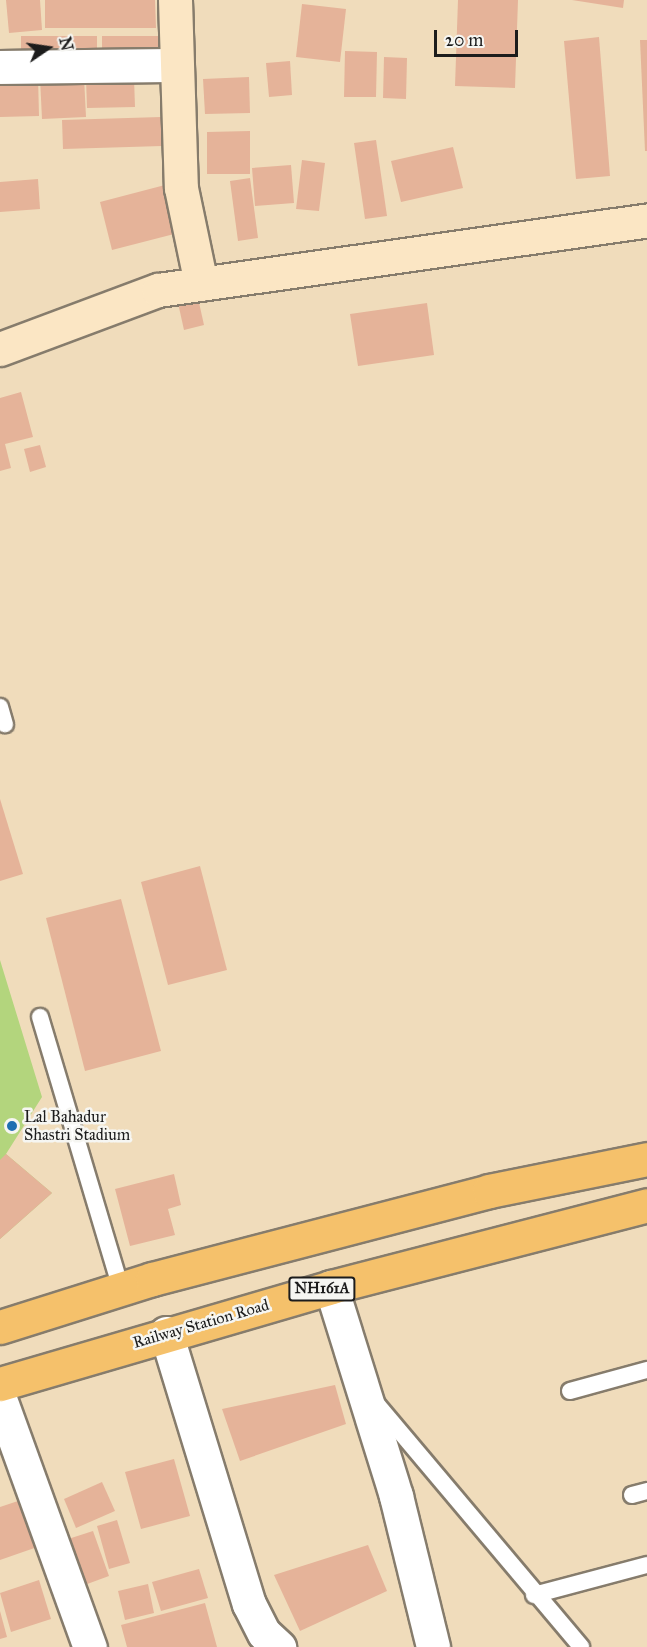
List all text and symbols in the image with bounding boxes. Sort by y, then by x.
north arrow [18,18,78,78]
scale bar [437,18,521,56]
text: 20 m [445,29,483,51]
text: N [55,35,77,53]
place label: Lal Bahadur Shastri Stadium [24,1107,130,1145]
marker: Lal Bahadur Shastri Stadium [5,1119,19,1133]
road number: NH161A [288,1277,356,1301]
street label: Railway Station Road [131,1295,271,1353]

